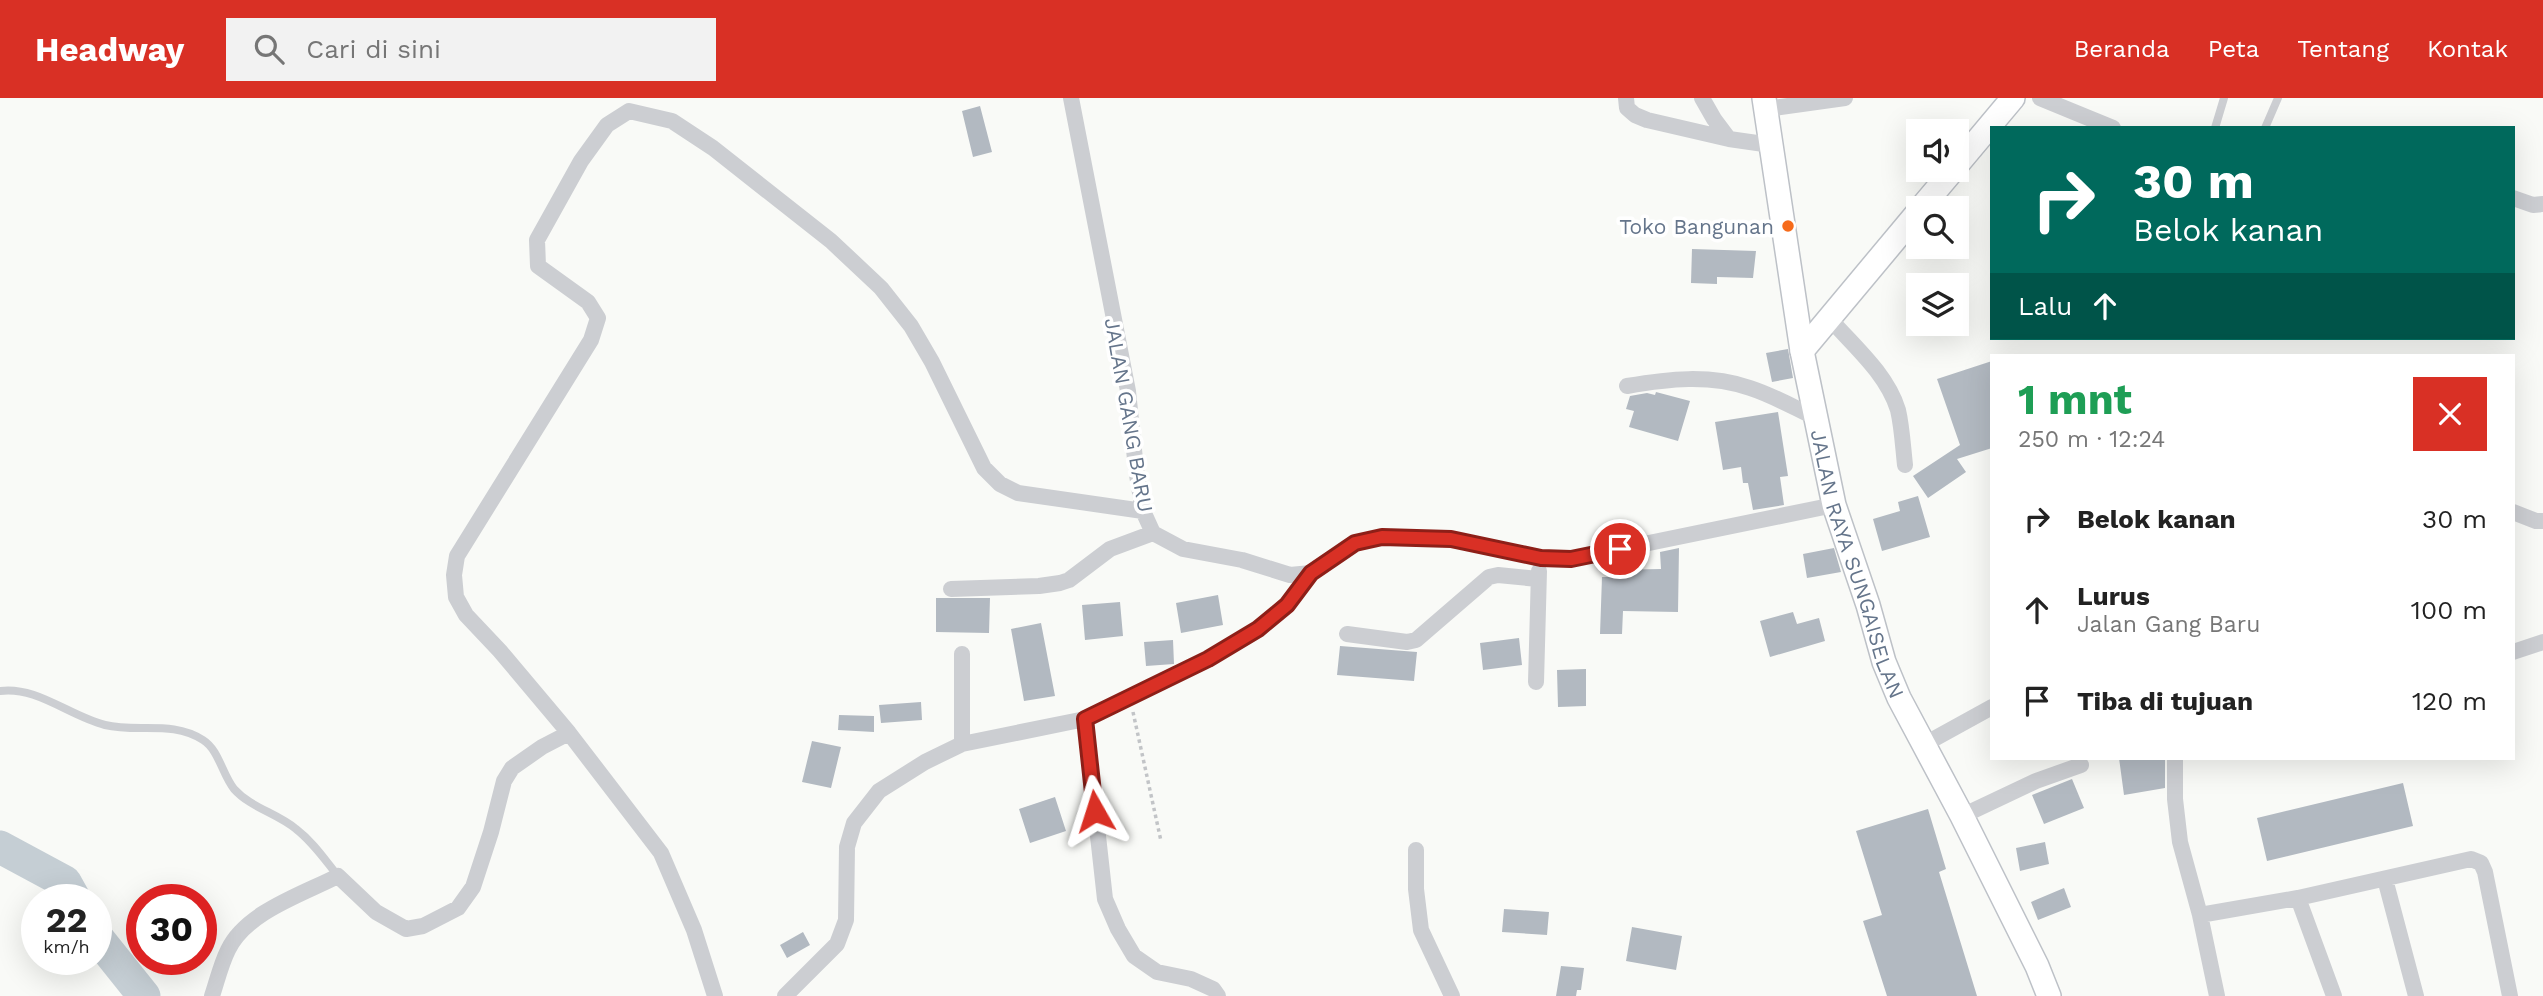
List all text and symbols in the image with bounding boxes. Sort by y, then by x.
search box [226,18,716,81]
text: Headway [35,30,184,69]
icon: search [250,30,288,68]
text: Cari di sini [306,34,441,64]
text: Beranda [2074,35,2170,63]
text: Peta [2208,35,2259,63]
text: Tentang [2297,35,2389,63]
text: Kontak [2427,35,2508,63]
map controls [1906,119,1969,336]
button: sound [1906,119,1969,182]
text: 30 m [2133,152,2254,210]
icon: right [2018,154,2109,245]
button: search [1906,196,1969,259]
text: Belok kanan [2133,211,2323,249]
place label: Toko Bangunan [1619,214,1774,239]
marker: Toko Bangunan [1780,218,1796,234]
button: layers [1906,273,1969,336]
icon: ahead [2086,287,2124,325]
text: Lalu [2018,291,2072,321]
street label: JALAN GANG BARU [1100,316,1158,514]
text: 1 mnt [2018,375,2132,424]
button: close [2413,377,2487,451]
text: 250 m · 12:24 [2018,426,2165,453]
street label: JALAN RAYA SUNGAISELAN [1806,427,1910,702]
icon: right [2018,500,2056,538]
text: Belok kanan [2077,504,2236,534]
text: 30 m [2422,504,2487,534]
pin [1590,519,1650,579]
icon: arrive [1601,530,1639,568]
text: Lurus [2077,581,2150,611]
icon: ahead [2018,591,2056,629]
text: 100 m [2411,595,2487,625]
text: Jalan Gang Baru [2077,611,2260,638]
icon: arrive [2018,682,2056,720]
text: Tiba di tujuan [2077,686,2253,716]
text: 120 m [2412,686,2487,716]
position arrow [1058,774,1132,848]
speed limit sign: 30 [126,884,217,975]
text: 22 [46,899,87,941]
text: km/h [43,936,90,957]

